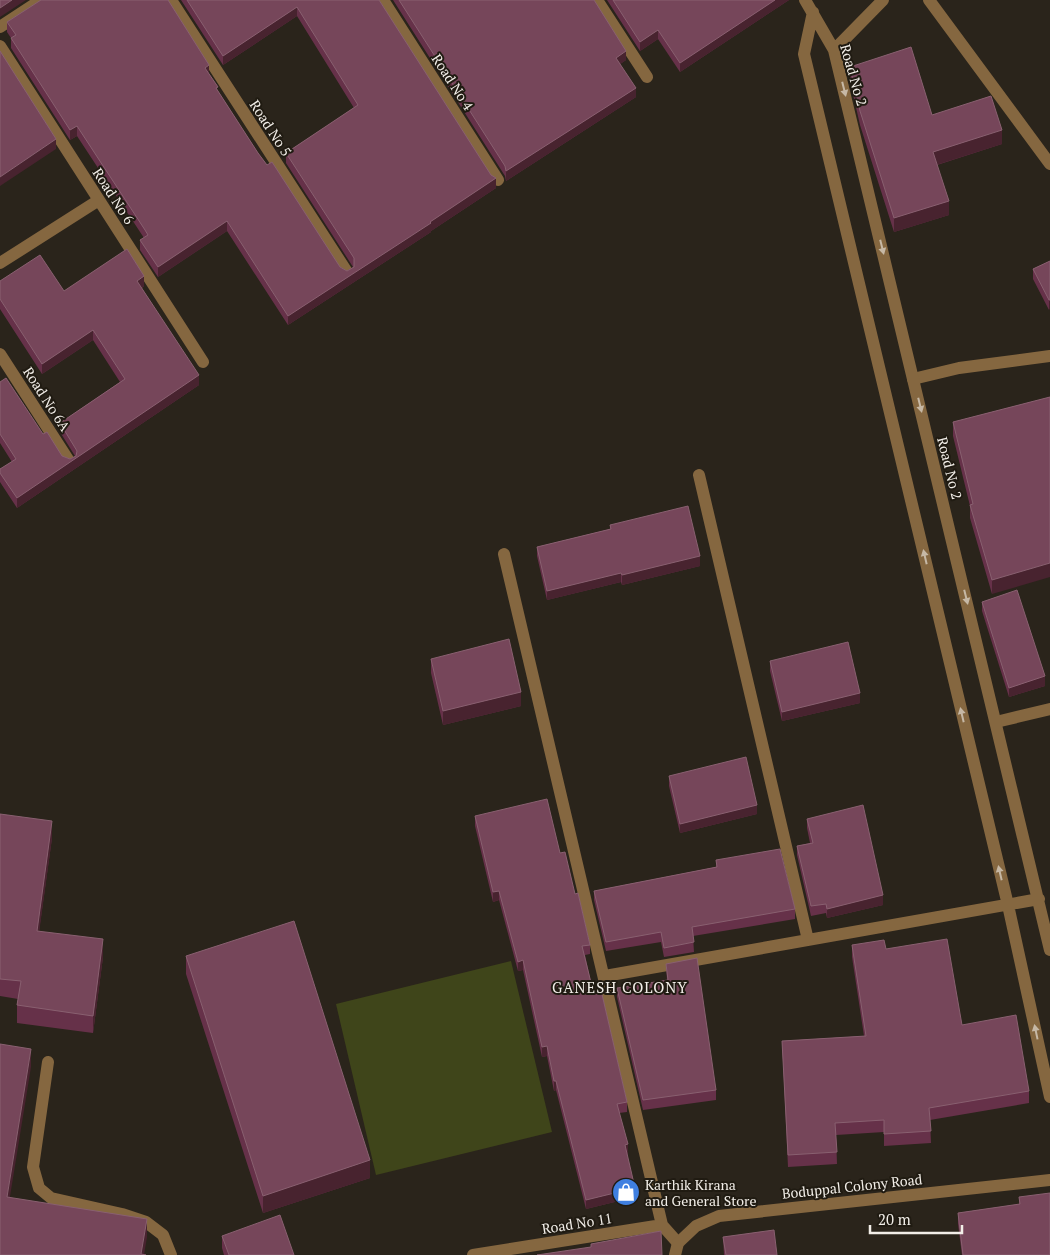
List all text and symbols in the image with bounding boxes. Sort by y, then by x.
street label: Road No 2 [836,42,872,108]
street label: Road No 4 [428,50,479,114]
one-way arrow [840,82,848,97]
street label: Road No 5 [246,96,296,160]
street label: Road No 6 [89,164,140,228]
one-way arrow [878,240,886,255]
street label: Road No 6A [19,363,75,435]
one-way arrow [916,398,924,413]
street label: Road No 2 [933,435,967,501]
one-way arrow [920,550,928,565]
one-way arrow [962,590,970,605]
one-way arrow [958,708,966,723]
one-way arrow [996,866,1004,881]
district label: GANESH COLONY [552,977,688,997]
one-way arrow [1032,1024,1040,1040]
street label: Boduppal Colony Road [781,1169,923,1203]
place label: Karthik Kirana and General Store [645,1175,757,1210]
shop icon: Karthik Kirana and General Store [611,1177,641,1207]
scale bar [870,1202,962,1234]
street label: Road No 11 [540,1208,614,1238]
text: 20 m [878,1209,911,1229]

